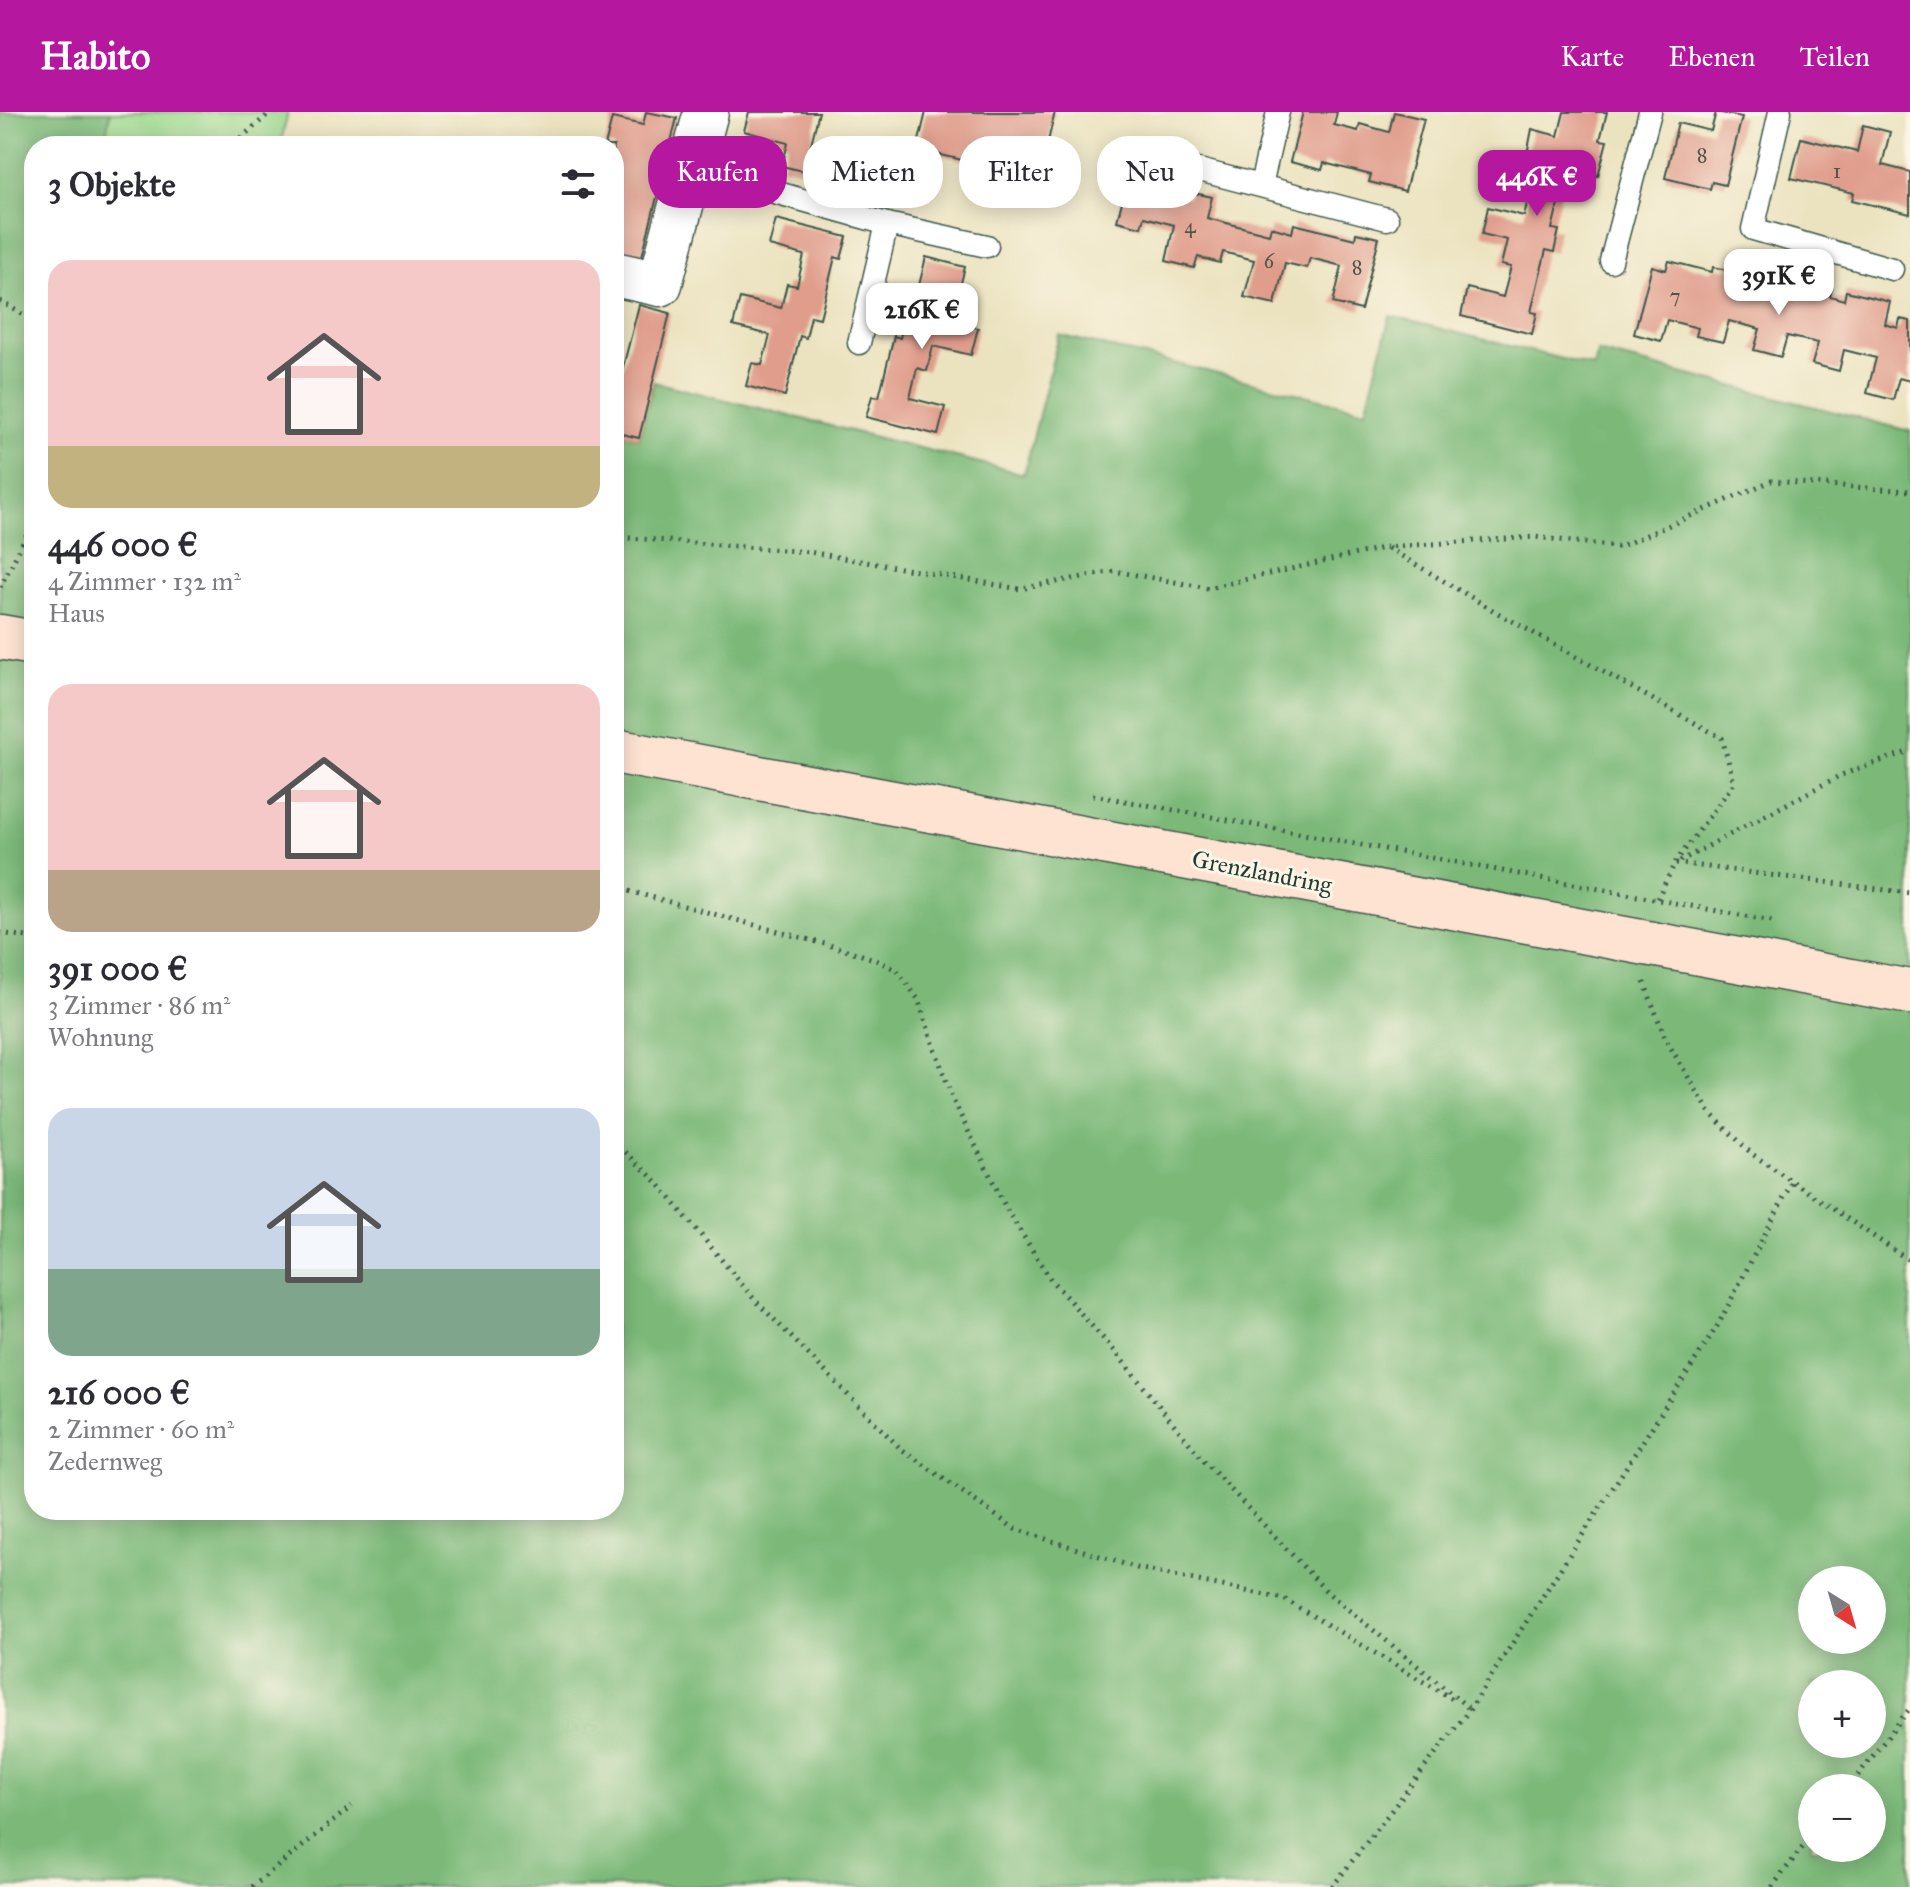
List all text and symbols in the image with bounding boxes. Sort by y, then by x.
text: Habito [40,33,150,79]
text: Karte [1560,39,1624,74]
text: Ebenen [1668,39,1755,74]
text: Teilen [1799,39,1870,74]
chip: Kaufen [648,136,787,208]
chip: Mieten [803,136,943,208]
chip: Filter [959,136,1081,208]
chip: Neu [1097,136,1203,208]
house number: 8 [1697,143,1707,167]
pin: 446K € [1472,150,1602,218]
house number: 1 [1833,159,1841,183]
text: 446K € [1496,160,1578,192]
icon: filters [556,162,600,206]
text: 3 Objekte [48,164,176,205]
house number: 4 [1184,214,1196,238]
house number: 6 [1264,249,1275,273]
pin: 391K € [1714,249,1844,317]
house number: 8 [1352,255,1362,279]
text: 391K € [1742,259,1816,291]
pin: 216K € [857,283,987,351]
house number: 7 [1670,284,1680,308]
text: 216K € [884,293,960,325]
icon: home [252,312,396,456]
text: 446 000 € [48,524,198,565]
text: 4 Zimmer · 132 m² [48,565,241,597]
text: Haus [48,597,105,629]
icon: home [252,736,396,880]
street label: Grenzlandring [1189,844,1335,900]
text: 391 000 € [48,948,188,989]
text: 3 Zimmer · 86 m² [48,989,231,1021]
text: Wohnung [48,1021,153,1053]
icon: home [252,1160,396,1304]
text: 216 000 € [48,1372,190,1413]
text: 2 Zimmer · 60 m² [48,1413,234,1445]
text: Zedernweg [48,1445,162,1477]
north arrow [1798,1566,1886,1654]
map controls [1798,1566,1886,1862]
button: + [1798,1670,1886,1758]
button: − [1798,1774,1886,1862]

